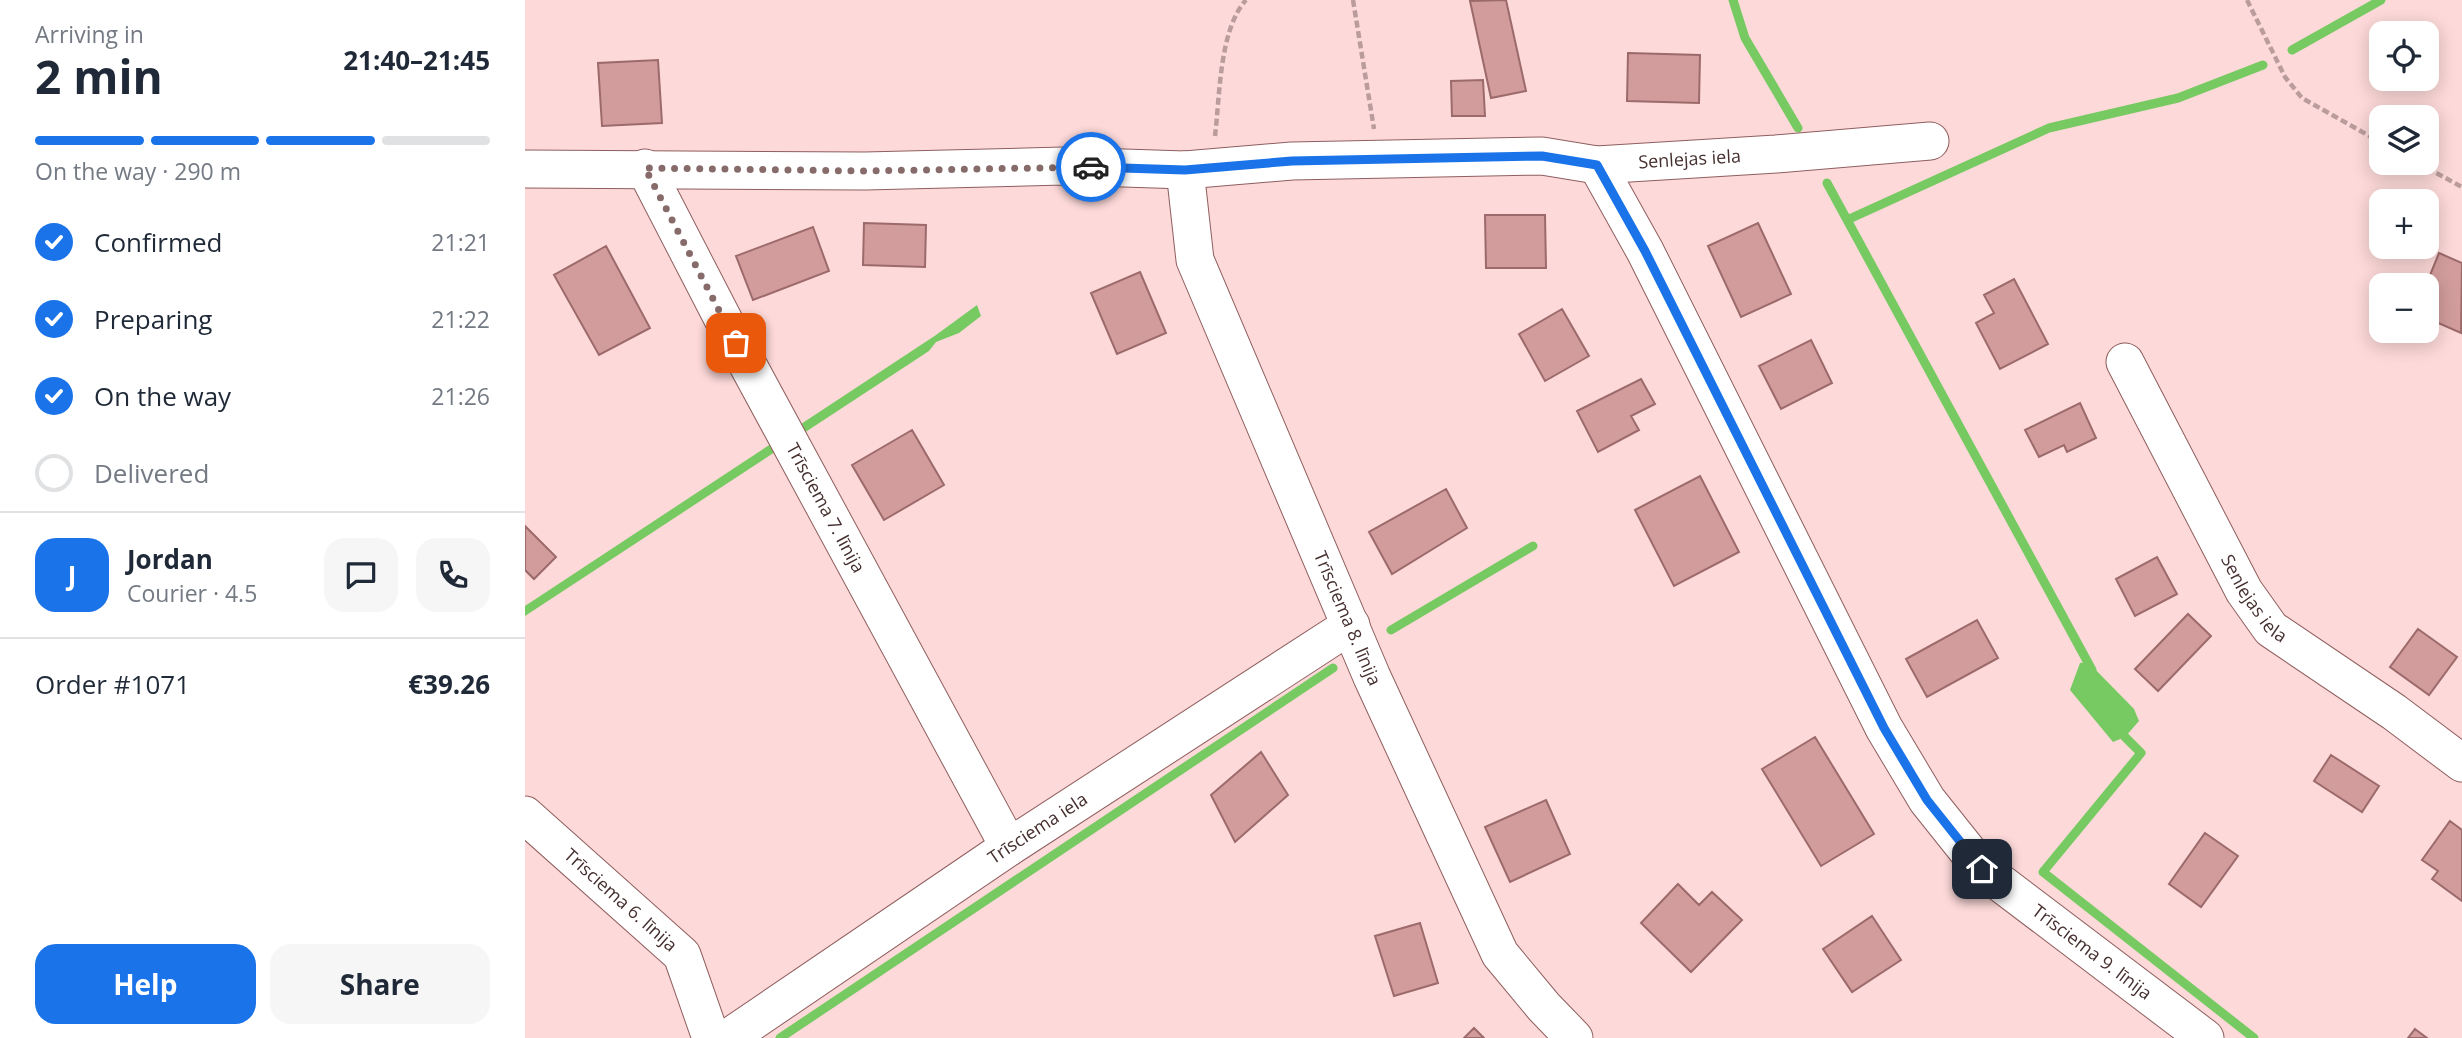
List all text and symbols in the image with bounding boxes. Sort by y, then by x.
text: Arriving in [35,18,144,50]
map controls [2369,21,2439,343]
button: locate [2369,21,2439,91]
text: 21:40–21:45 [343,42,490,78]
text: 2 min [35,45,163,107]
button: layers [2369,105,2439,175]
courier [1056,132,1126,202]
street label: Senlejas iela [1637,143,1741,173]
icon: car [1072,148,1110,186]
text: On the way · 290 m [35,155,241,187]
button: + [2369,189,2439,259]
icon: check [35,223,73,261]
text: Confirmed [94,224,222,260]
text: 21:21 [431,226,490,258]
button: − [2369,273,2439,343]
icon: check [35,300,73,338]
text: Preparing [94,301,212,337]
text: 21:22 [431,303,490,335]
pin [706,313,766,373]
icon: bag [717,324,755,362]
icon: check [35,377,73,415]
text: On the way [94,378,231,414]
text: 21:26 [431,380,490,412]
street label: Trīsciema 7. līnija [781,439,871,577]
text: Delivered [94,455,209,491]
button: chat [324,538,398,612]
button: phone [416,538,490,612]
text: Jordan [127,541,213,577]
street label: Trīsciema 8. līnija [1309,547,1387,689]
street label: Senlejas iela [2216,550,2292,647]
text: J [68,557,76,593]
text: Courier · 4.5 [127,577,257,609]
text: Order #1071 [35,666,190,702]
text: €39.26 [408,666,490,702]
street label: Trīsciema iela [983,786,1092,869]
pin [1952,839,2012,899]
street label: Trīsciema 6. līnija [559,843,683,956]
icon: home [1963,850,2001,888]
street label: Trīsciema 9. līnija [2028,898,2157,1005]
button: Help [35,944,256,1024]
button: Share [270,944,490,1024]

